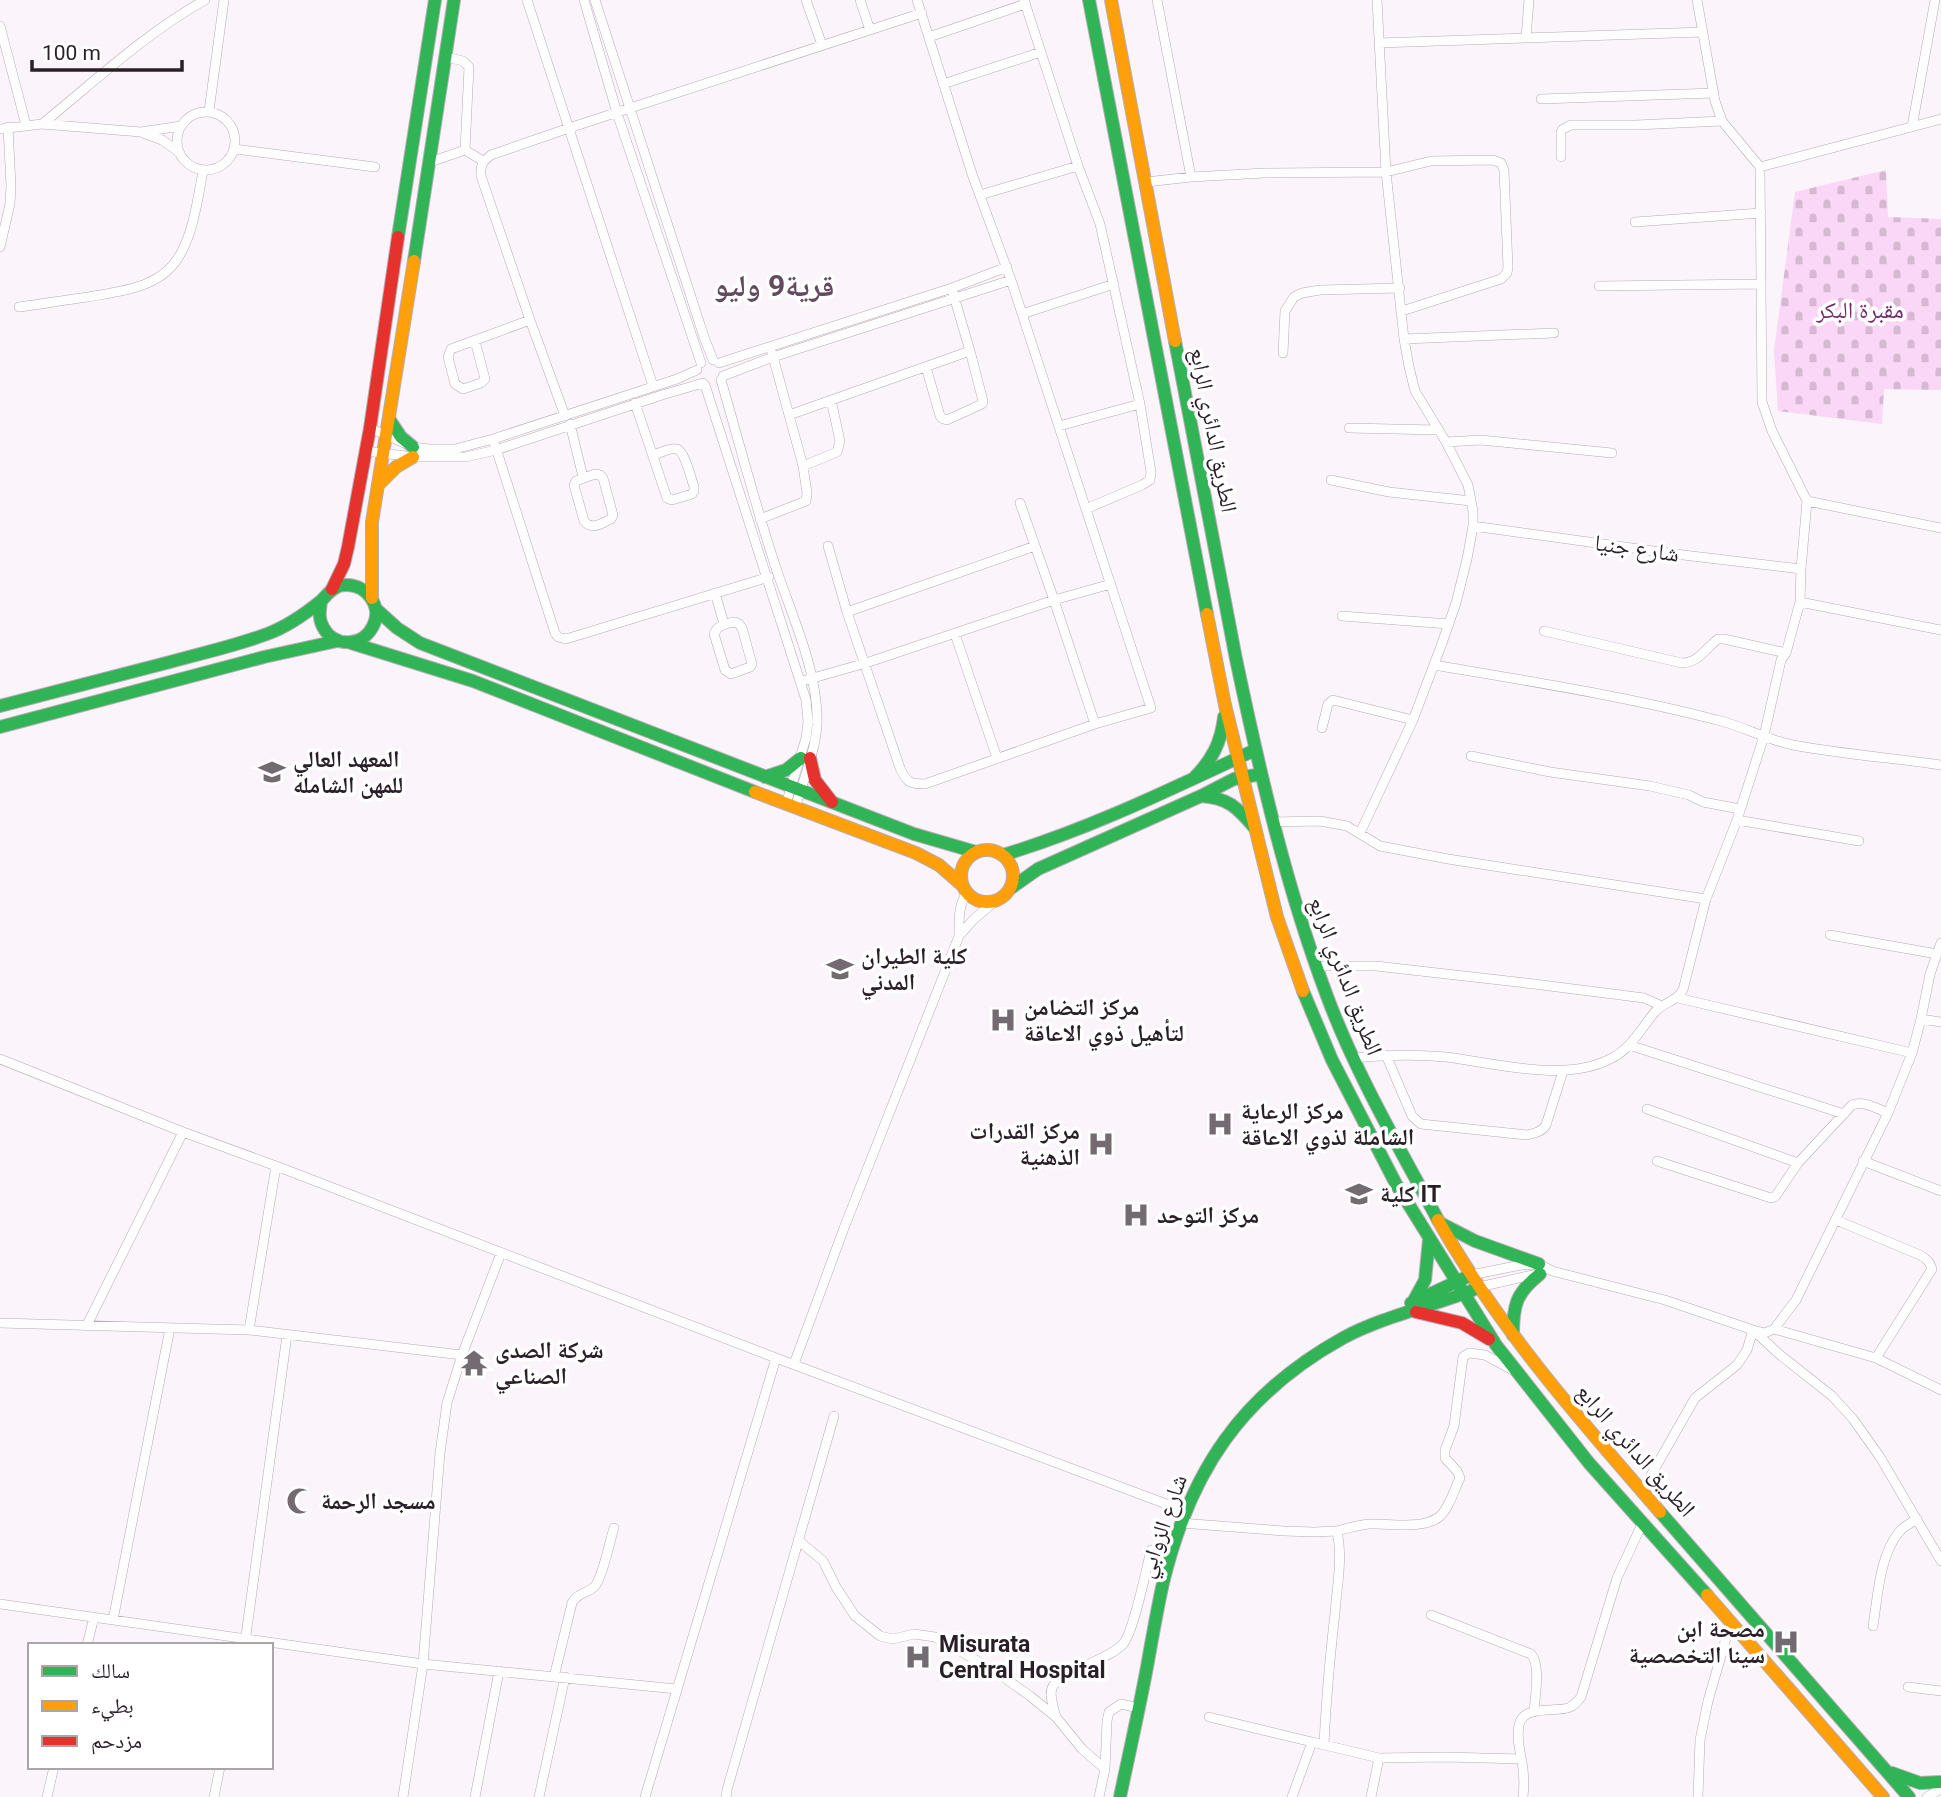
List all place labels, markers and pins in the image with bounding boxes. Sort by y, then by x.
place label: المعهد العالي للمهن الشامله [293,746,403,799]
school or university icon: المعهد العالي للمهن الشامله [257,757,287,787]
place label: كلية الطيران المدني [861,943,967,1001]
school or university icon: كلية الطيران المدني [825,954,855,984]
place label: مركز التضامن لتأهيل ذوي الاعاقة [1024,994,1184,1052]
hospital icon: مركز التضامن لتأهيل ذوي الاعاقة [988,1005,1018,1035]
place label: مركز الرعاية الشاملة لذوي الاعاقة [1241,1098,1414,1156]
hospital icon: مركز الرعاية الشاملة لذوي الاعاقة [1205,1109,1235,1139]
place label: مركز القدرات الذهنية [969,1118,1080,1171]
hospital icon: مركز القدرات الذهنية [1086,1129,1116,1159]
school or university icon: كلية IT [1344,1179,1374,1209]
place label: كلية IT [1380,1181,1441,1208]
hospital icon: مركز التوحد [1121,1200,1151,1230]
place label: مركز التوحد [1157,1202,1259,1229]
place label: شركة الصدى الصناعي [495,1337,604,1395]
temple icon: شركة الصدى الصناعي [459,1348,489,1378]
mosque icon: مسجد الرحمة [285,1486,315,1516]
place label: مسجد الرحمة [321,1488,436,1515]
place label: مصحة ابن سينا التخصصية [1629,1616,1765,1669]
hospital icon: مصحة ابن سينا التخصصية [1771,1627,1801,1657]
place label: Misurata Central Hospital [939,1631,1106,1684]
hospital icon: Misurata Central Hospital [903,1642,933,1672]

